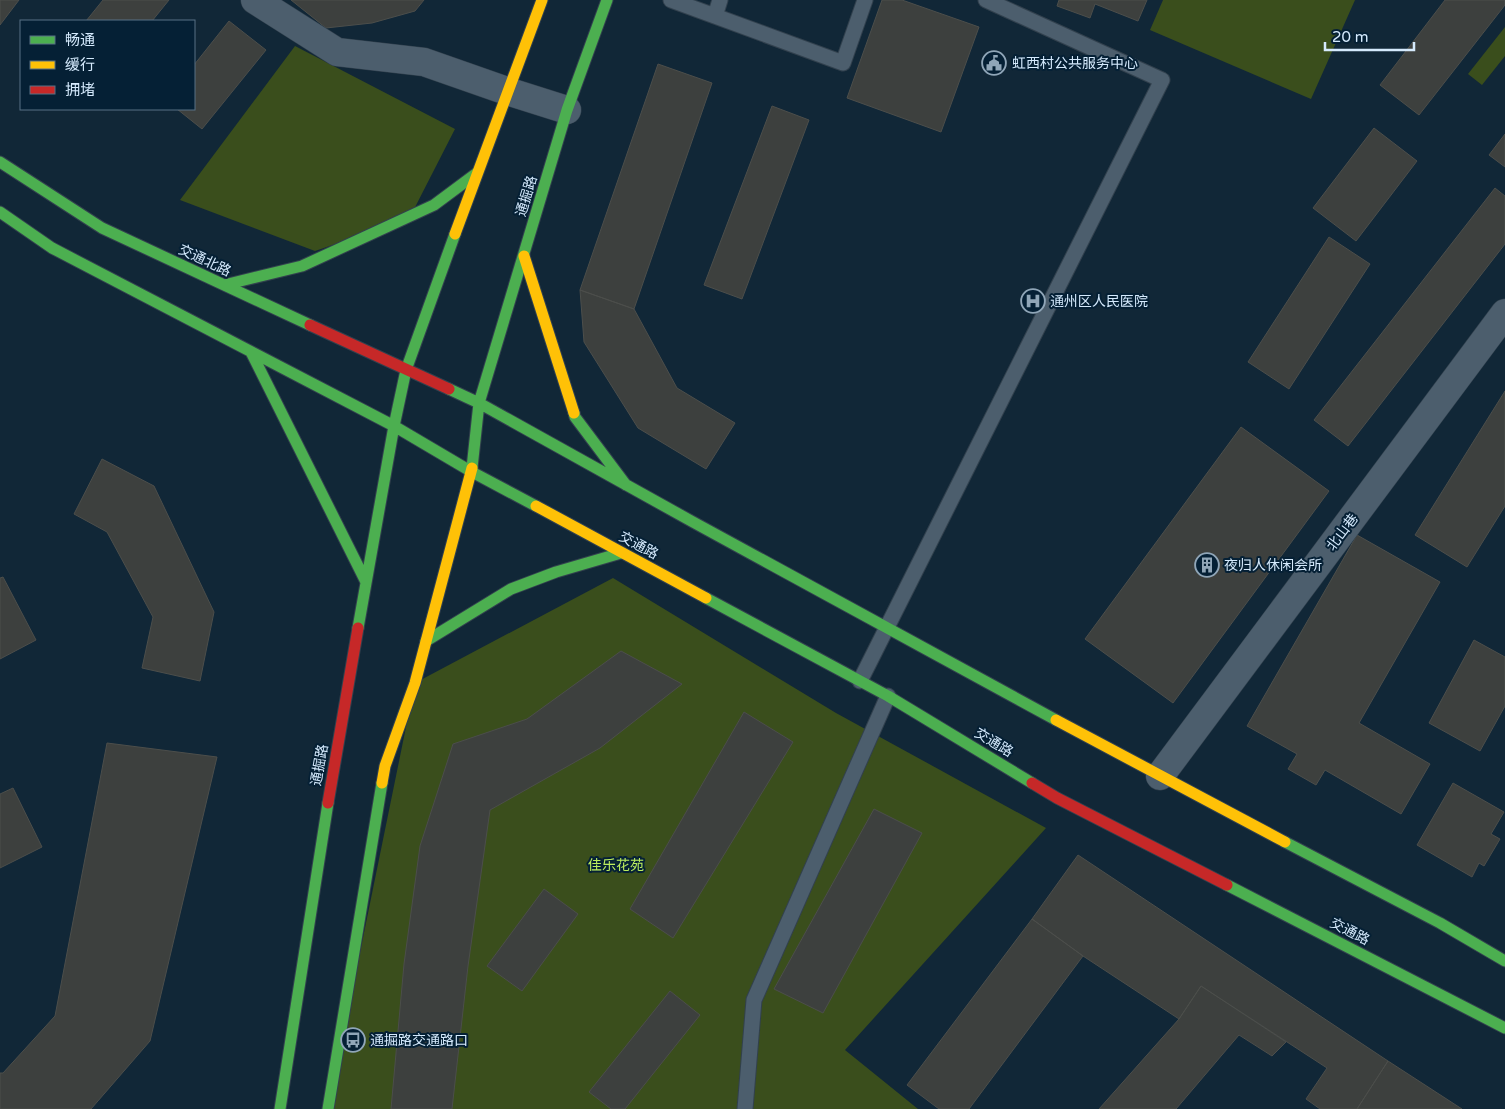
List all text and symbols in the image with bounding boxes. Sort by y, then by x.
legend [20,20,195,110]
scale bar [1325,20,1414,52]
text: 20 m [1332,28,1369,46]
text: 畅通 [65,31,95,49]
public building icon: 虹西村公共服务中心 [981,50,1007,76]
place label: 虹西村公共服务中心 [1012,55,1138,72]
text: 缓行 [65,56,95,74]
text: 拥堵 [65,81,95,99]
street label: 通掘路 [512,174,541,219]
street label: 交通北路 [176,241,234,280]
hospital icon: 通州区人民医院 [1020,288,1046,314]
place label: 通州区人民医院 [1050,293,1148,310]
street label: 北山巷 [1323,510,1362,554]
street label: 交通路 [616,528,661,563]
building icon: 夜归人休闲会所 [1194,552,1220,578]
place label: 夜归人休闲会所 [1224,557,1322,574]
street label: 交通路 [971,724,1016,761]
street label: 通掘路 [307,743,332,787]
park label: 佳乐花苑 [588,857,644,874]
street label: 交通路 [1327,914,1372,949]
bus stop icon: 通掘路交通路口 [340,1027,366,1053]
place label: 通掘路交通路口 [370,1032,468,1049]

